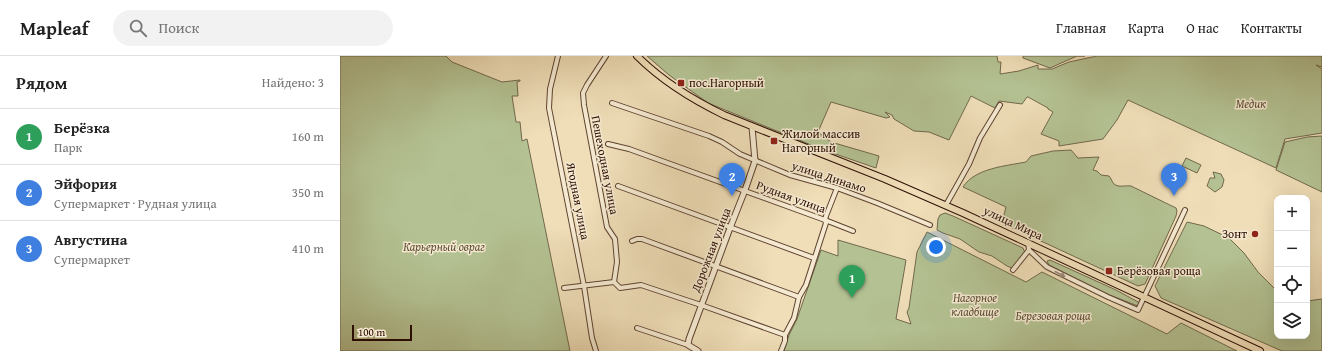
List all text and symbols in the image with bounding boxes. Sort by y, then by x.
search box [113,10,393,46]
text: Mapleaf [20,14,89,42]
icon: search [127,17,149,39]
text: Поиск [159,17,199,38]
text: Главная [1056,18,1106,38]
text: Карта [1128,18,1164,38]
text: О нас [1186,18,1219,38]
text: Контакты [1241,18,1302,38]
text: Рядом [16,70,67,95]
text: Найдено: 3 [262,73,324,92]
place label: пос.Нагорный [689,74,764,91]
marker: пос.Нагорный [676,78,686,88]
park label: Медик [1236,95,1266,112]
street label: Пешеходная улица [588,114,623,216]
text: Берёзка [54,117,110,138]
place label: Жилой массив Нагорный [781,125,860,156]
text: 1 [26,127,32,146]
text: 160 m [292,127,324,146]
marker: Жилой массив Нагорный [769,136,779,146]
text: Парк [54,138,82,157]
street label: улица Динамо [789,156,869,197]
street label: Ягодная улица [562,160,594,241]
pin: 2 [719,163,745,196]
pin: 3 [1161,163,1187,196]
text: Эйфория [54,173,117,194]
street label: Рудная улица [754,176,829,217]
text: 2 [26,183,32,202]
text: 350 m [292,183,324,202]
text: Супермаркет · Рудная улица [54,194,217,213]
map controls [1274,195,1310,339]
button: + [1274,195,1310,231]
street label: улица Мира [980,201,1046,244]
street label: Дорожная улица [686,205,735,295]
place label: Зонт [1222,225,1247,242]
text: Августина [54,229,127,250]
marker: Зонт [1250,229,1260,239]
button: − [1274,231,1310,267]
your location [926,237,946,257]
park label: Карьерный овраг [403,238,485,255]
text: 3 [26,239,32,258]
text: 410 m [292,239,324,258]
text: Супермаркет [54,250,130,269]
place label: Берёзовая роща [1117,262,1201,279]
pin: 1 [839,265,865,298]
marker: Берёзовая роща [1104,266,1114,276]
button: locate [1274,267,1310,303]
one-way arrow [1054,271,1066,277]
park label: Нагорное кладбище [951,289,999,320]
button: layers [1274,303,1310,339]
park label: Березовая роща [1015,307,1091,324]
scale bar [352,323,412,342]
text: 100 m [358,324,385,340]

